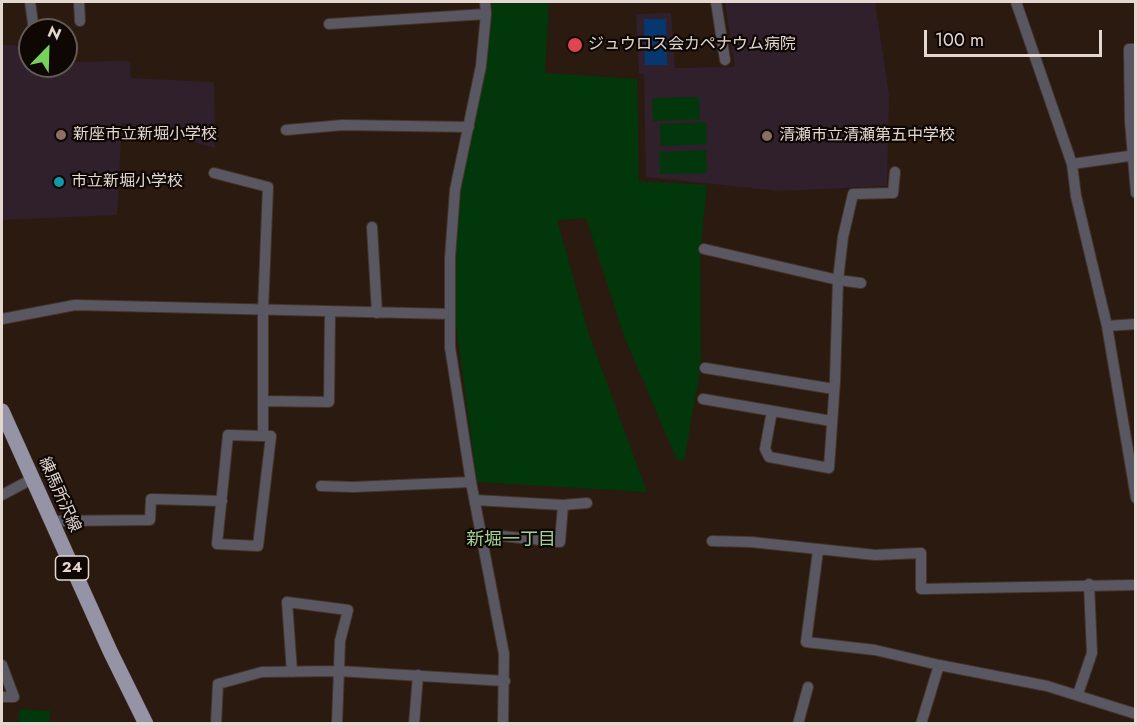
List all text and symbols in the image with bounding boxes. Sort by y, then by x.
north arrow [18,18,78,78]
scale bar [927,18,1106,56]
text: N [44,20,65,46]
text: 100 m [935,27,984,53]
place label: ジュウロス会カペナウム病院 [588,35,796,55]
marker: ジュウロス会カペナウム病院 [566,36,584,54]
place label: 新座市立新堀小学校 [73,125,217,145]
place label: 清瀬市立清瀬第五中学校 [779,126,955,146]
marker: 新座市立新堀小学校 [54,128,68,142]
marker: 清瀬市立清瀬第五中学校 [760,129,774,143]
place label: 市立新堀小学校 [71,172,183,192]
marker: 市立新堀小学校 [52,175,66,189]
street label: 練馬所沢線 [34,455,84,535]
district label: 新堀一丁目 [466,530,556,552]
road number: 24 [56,556,88,580]

